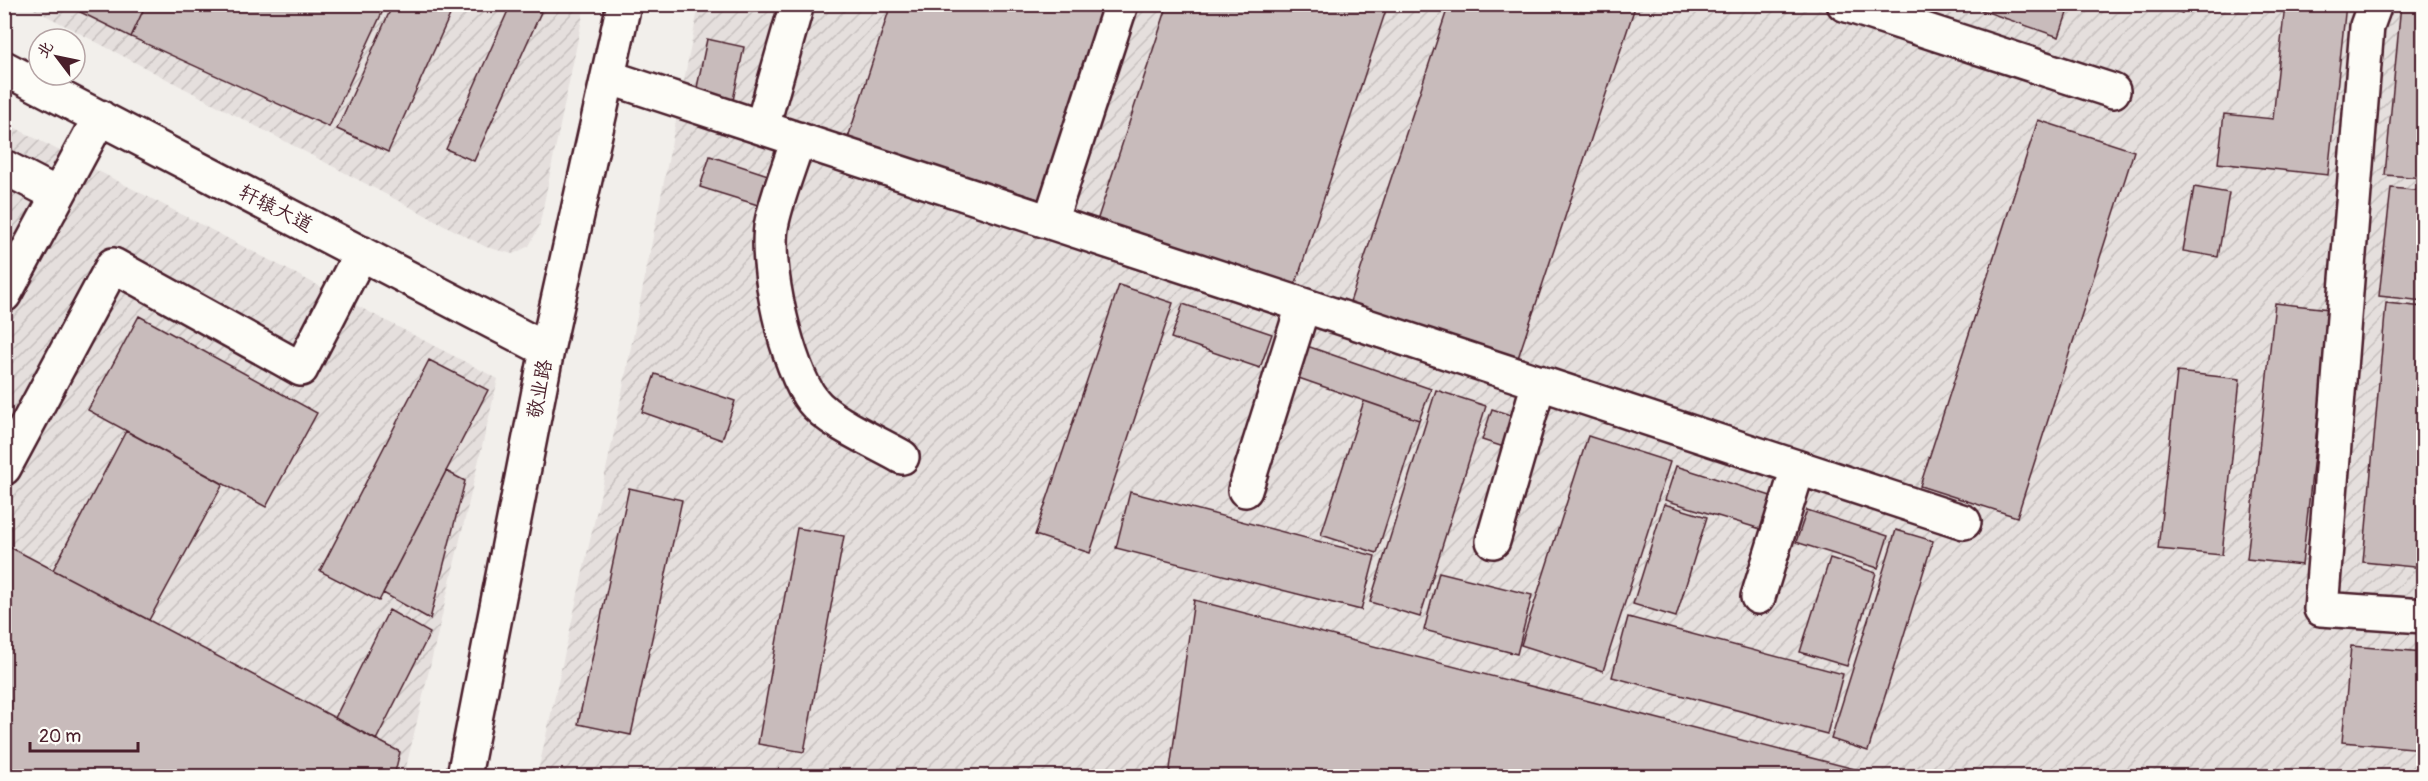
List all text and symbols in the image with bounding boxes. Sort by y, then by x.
north arrow [27,27,87,87]
text: 北 [32,37,58,62]
street label: 轩辕大道 [234,179,317,238]
street label: 敬业路 [521,356,558,421]
scale bar [30,715,138,753]
text: 20 m [39,725,81,748]

